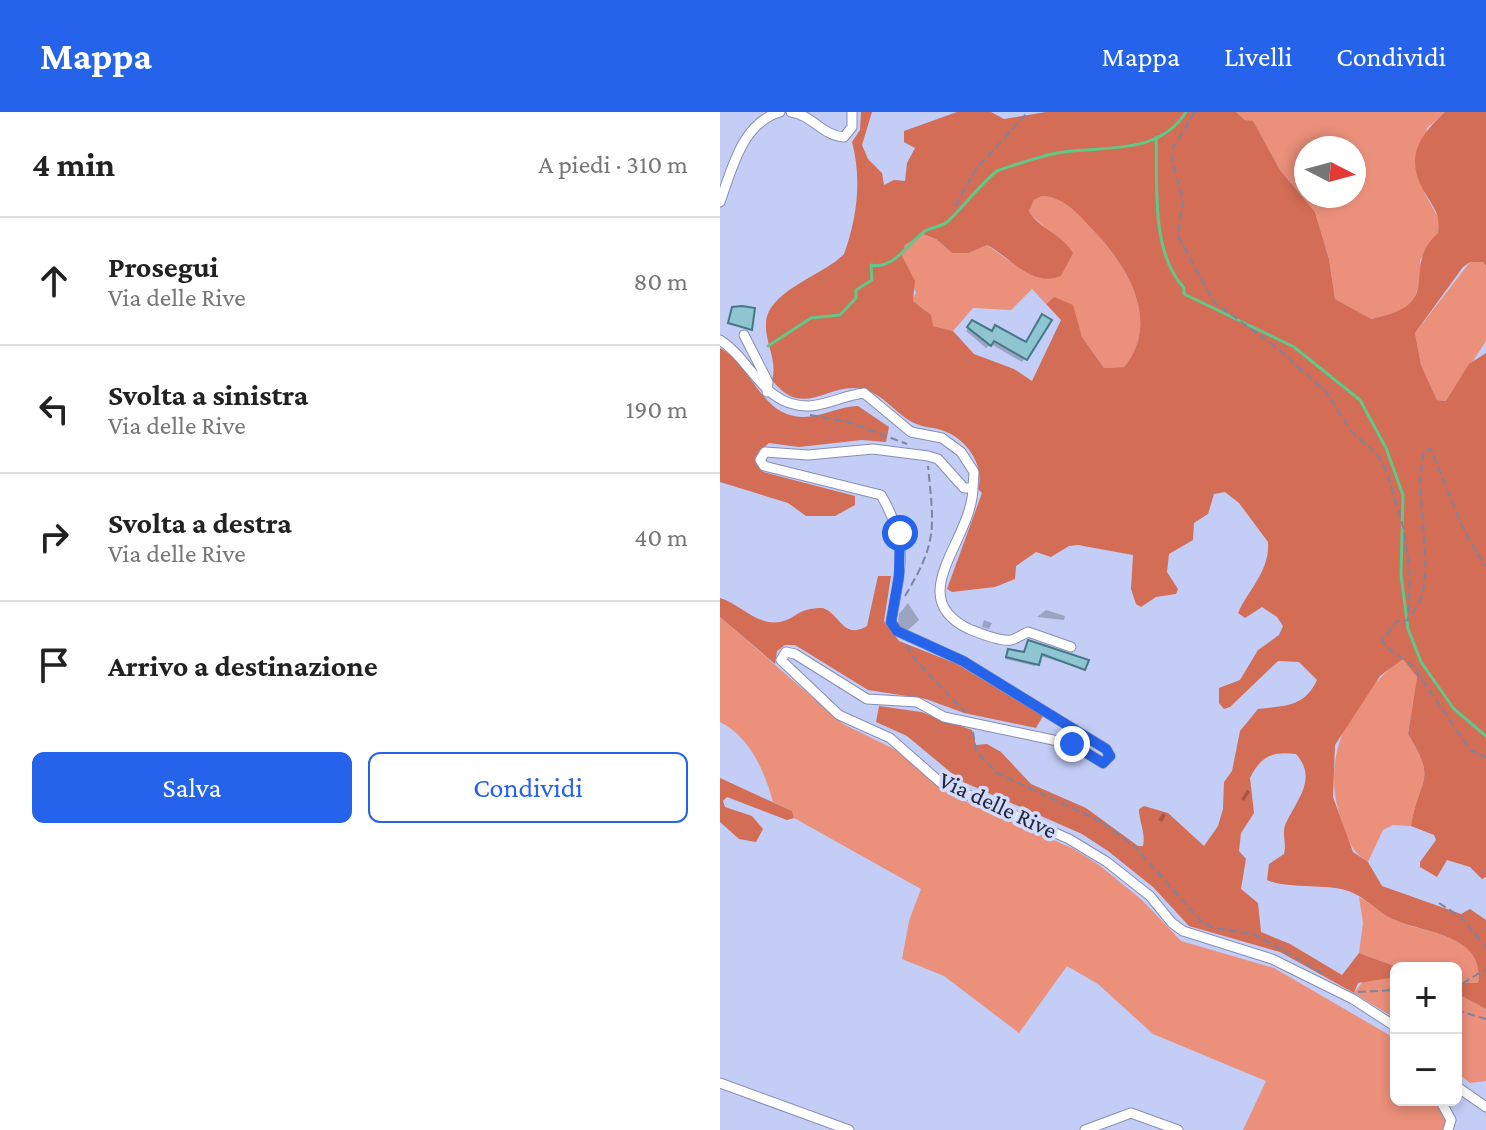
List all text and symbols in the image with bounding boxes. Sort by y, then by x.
text: Mappa [40,35,152,77]
text: Mappa [1101,41,1180,72]
text: Livelli [1224,41,1292,72]
text: Condividi [1336,41,1446,72]
north arrow [1294,136,1366,208]
text: 4 min [32,146,115,183]
text: A piedi · 310 m [539,150,688,179]
text: Prosegui [108,250,219,283]
icon: ahead [32,259,76,303]
text: 80 m [634,267,688,296]
text: Via delle Rive [108,283,246,312]
text: Svolta a sinistra [108,378,308,411]
icon: left [32,387,76,431]
text: 190 m [626,395,688,424]
text: Via delle Rive [108,411,246,440]
text: Svolta a destra [108,506,292,539]
icon: right [32,515,76,559]
route start [882,515,918,551]
text: 40 m [634,523,688,552]
text: Via delle Rive [108,539,246,568]
icon: arrive [32,643,76,687]
text: Arrivo a destinazione [108,649,378,682]
route end [1054,726,1090,762]
button: Salva [32,752,352,823]
button: Condividi [368,752,688,823]
street label: Via delle Rive [935,765,1061,844]
map controls [1390,962,1462,1106]
button: + [1390,962,1462,1034]
button: − [1390,1034,1462,1106]

